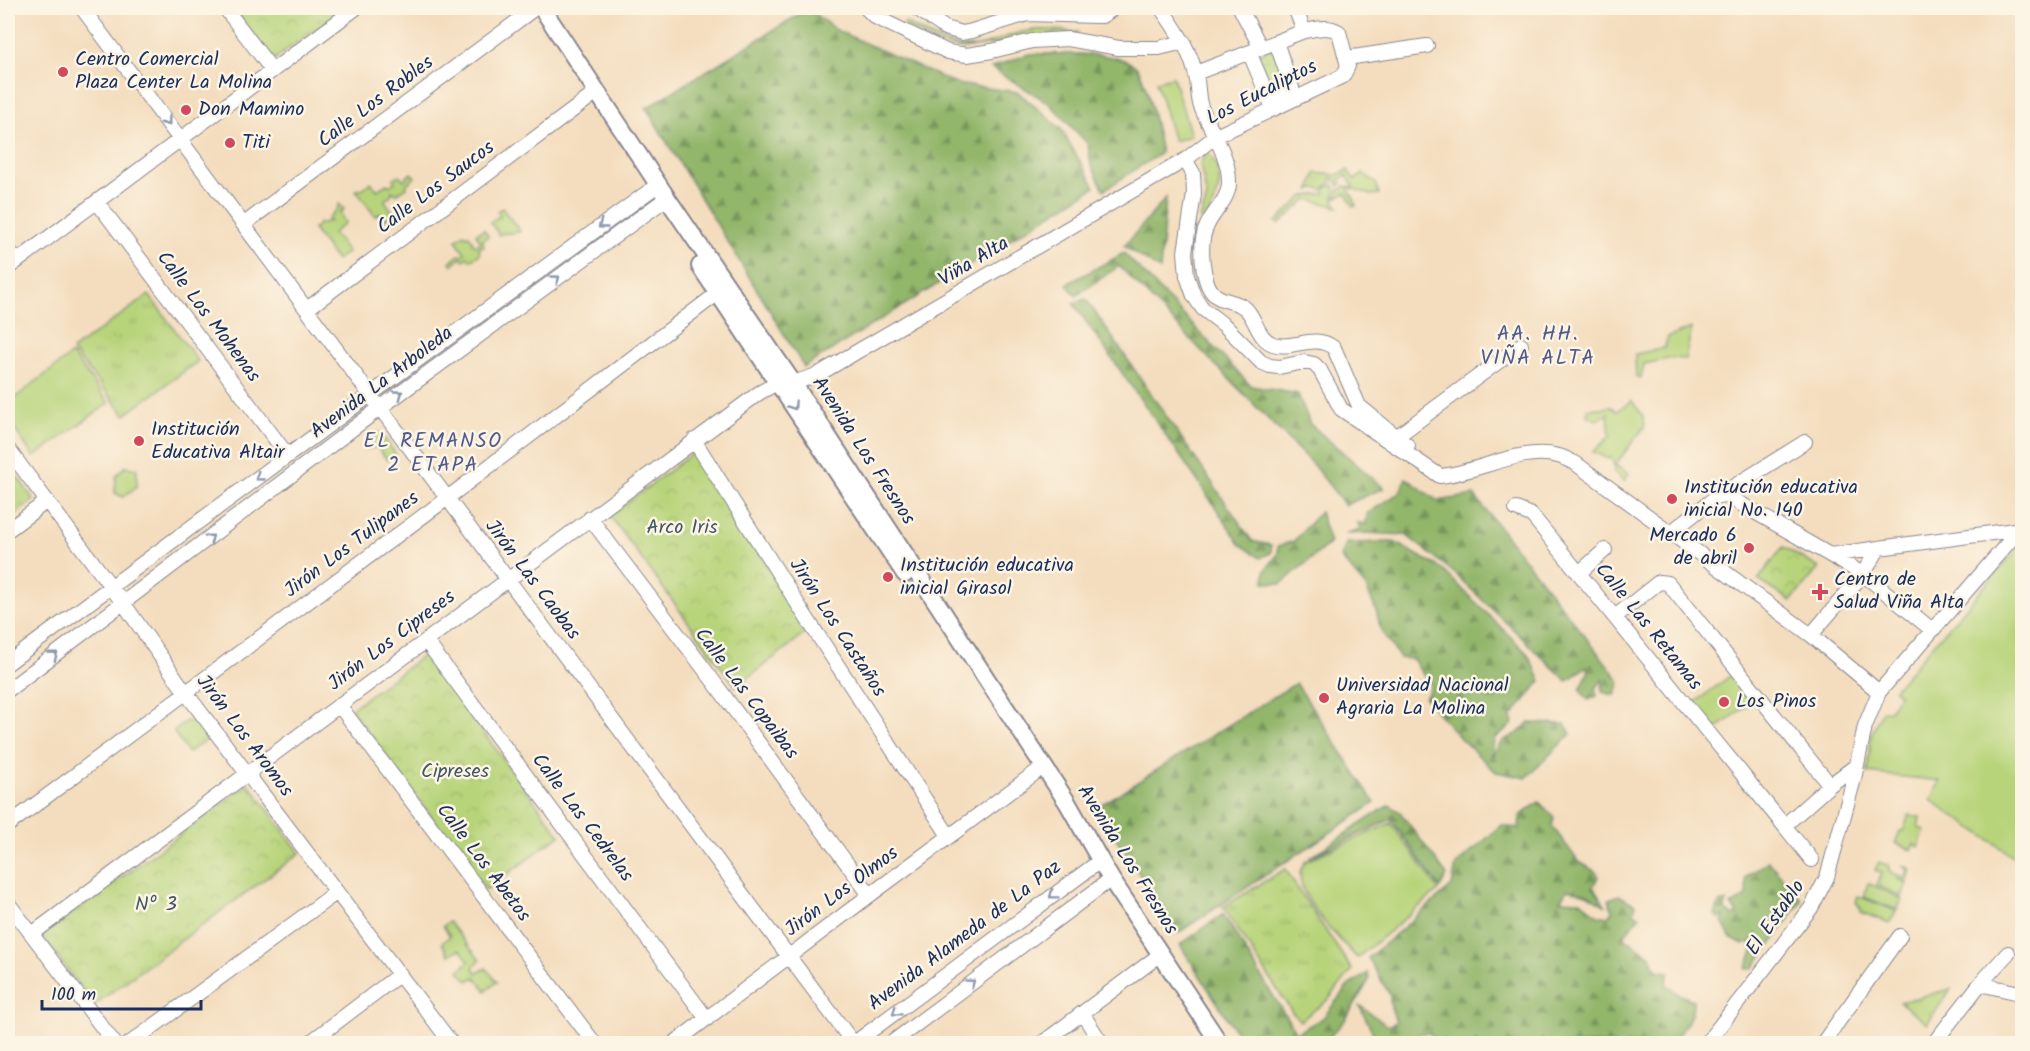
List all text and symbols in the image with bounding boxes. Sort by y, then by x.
place label: Centro Comercial Plaza Center La Molina [75,44,272,99]
street label: Calle Los Robles [311,47,441,156]
street label: Los Eucaliptos [1201,51,1323,135]
marker: Centro Comercial Plaza Center La Molina [56,65,70,79]
place label: Don Mamino [198,94,304,126]
marker: Don Mamino [179,103,193,117]
one-way arrow [160,115,171,126]
place label: Titi [242,127,271,159]
street label: Calle Los Saucos [370,133,502,243]
marker: Titi [223,136,237,150]
one-way arrow [598,218,609,229]
street label: Viña Alta [932,228,1016,296]
street label: Calle Los Mohenas [148,244,269,390]
one-way arrow [549,275,560,286]
street label: Avenida La Arboleda [304,318,460,448]
district label: AA. HH. VIÑA ALTA [1481,318,1595,375]
street label: Avenida Los Fresnos [803,370,923,532]
one-way arrow [392,391,403,402]
one-way arrow [786,400,797,411]
place label: Institución Educativa Altair [151,414,286,469]
district label: EL REMANSO 2 ETAPA [363,425,503,482]
marker: Institución Educativa Altair [132,434,146,448]
one-way arrow [255,470,266,481]
place label: Institución educativa inicial No. 140 [1684,472,1858,527]
street label: Jirón Los Tulipanes [278,483,427,607]
marker: Institución educativa inicial No. 140 [1665,492,1679,506]
park label: Arco Iris [647,512,718,544]
street label: Jirón Las Caobas [476,513,588,648]
place label: Mercado 6 de abril [1649,520,1737,575]
one-way arrow [203,534,214,545]
marker: Mercado 6 de abril [1742,541,1756,555]
place label: Institución educativa inicial Girasol [900,550,1074,605]
street label: Jirón Los Castaños [780,552,894,704]
street label: Calle Las Retamas [1586,556,1710,698]
place label: Centro de Salud Viña Alta [1834,564,1964,619]
marker: Institución educativa inicial Girasol [881,570,895,584]
street label: Jirón Los Cipreses [321,582,463,700]
marker: Centro de Salud Viña Alta [1811,583,1829,601]
street label: Calle Las Copaibas [686,621,807,767]
one-way arrow [48,652,59,663]
street label: Jirón Los Aromos [187,668,301,804]
place label: Universidad Nacional Agraria La Molina [1336,670,1509,725]
place label: Los Pinos [1736,686,1817,718]
marker: Universidad Nacional Agraria La Molina [1317,691,1331,705]
marker: Los Pinos [1717,695,1731,709]
street label: Calle Las Cedrelas [523,747,642,890]
park label: Cipreses [421,756,489,788]
street label: Avenida Los Fresnos [1068,779,1186,942]
street label: Calle Los Abetos [428,797,539,930]
street label: Jirón Los Olmos [778,838,906,946]
street label: Avenida Alameda de La Paz [861,852,1069,1020]
street label: El Establo [1738,873,1814,963]
one-way arrow [1048,888,1059,899]
park label: Nº 3 [135,889,177,921]
scale bar [42,973,201,1011]
one-way arrow [964,980,975,991]
text: 100 m [51,981,96,1010]
one-way arrow [892,1004,903,1015]

